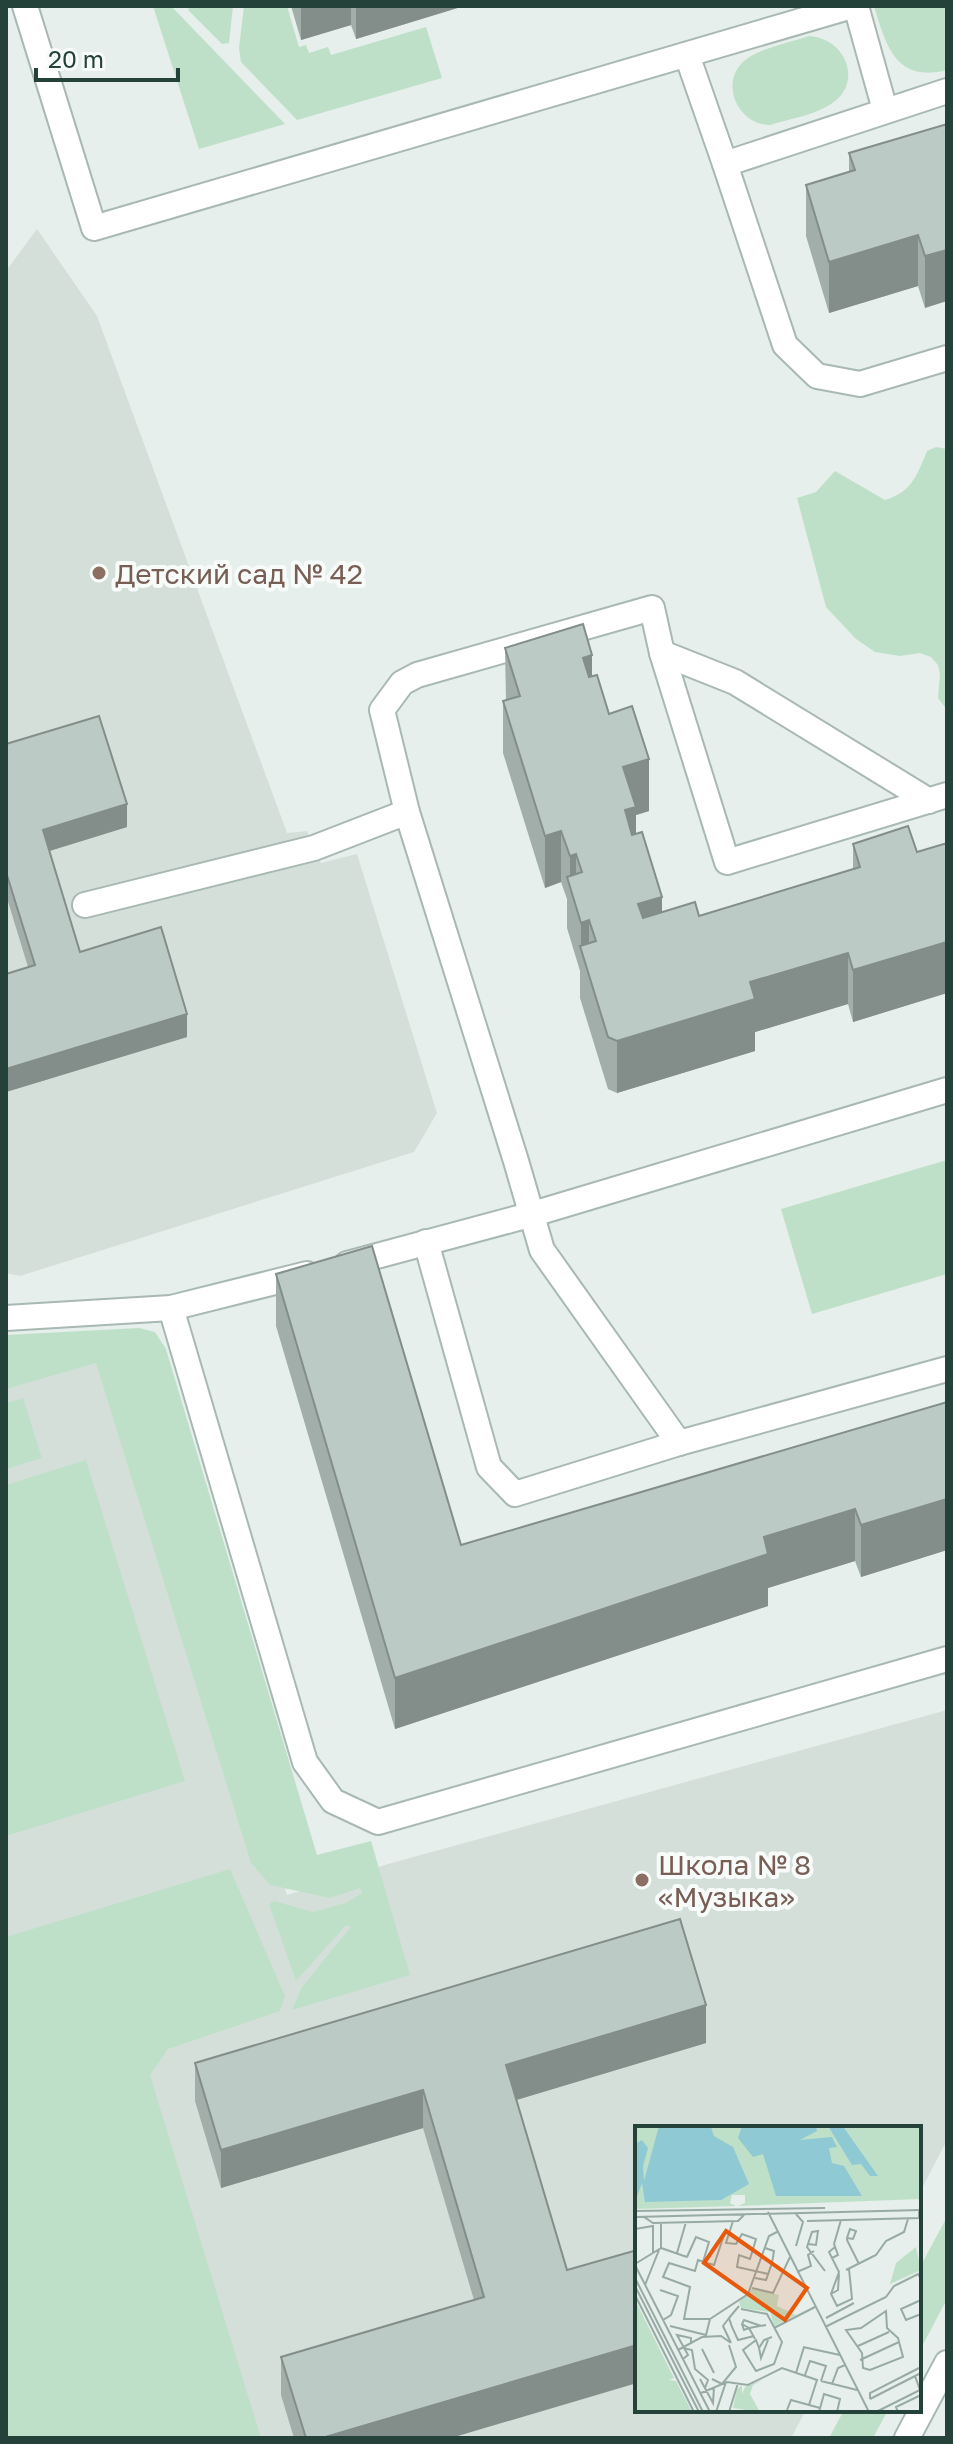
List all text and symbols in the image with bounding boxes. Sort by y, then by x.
scale bar [36,32,178,82]
text: 20 m [48,44,104,73]
place label: Детский сад № 42 [115,557,363,590]
marker: Детский сад № 42 [90,564,108,582]
place label: Школа № 8 «Музыка» [658,1848,811,1913]
marker: Школа № 8 «Музыка» [633,1871,651,1889]
inset map [635,2126,921,2412]

